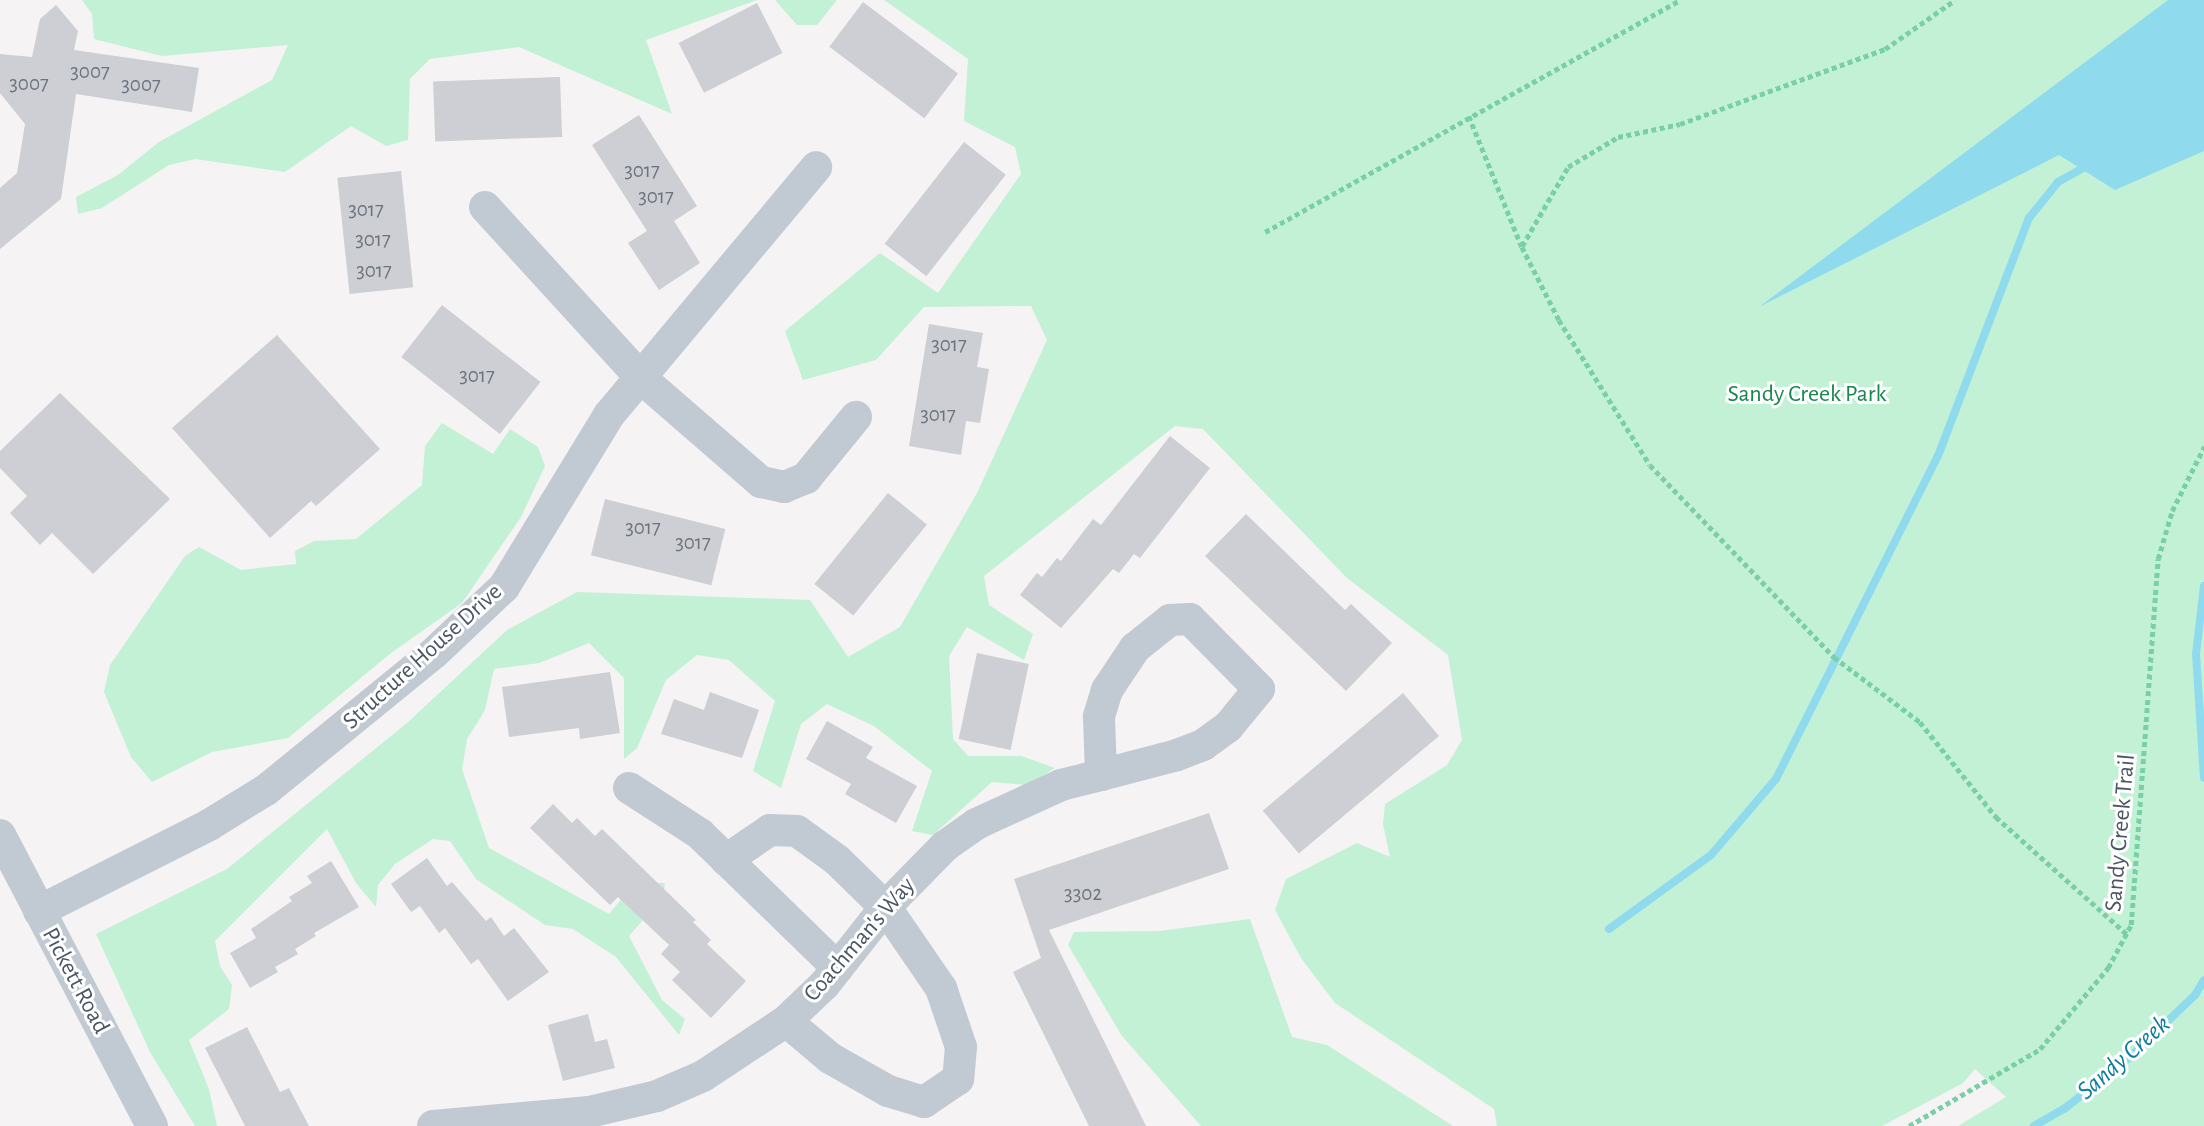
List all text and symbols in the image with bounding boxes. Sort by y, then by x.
house number: 3007 [70,59,110,85]
house number: 3007 [9,71,49,97]
house number: 3007 [121,72,161,98]
house number: 3017 [624,158,660,184]
house number: 3017 [638,184,674,210]
house number: 3017 [348,197,384,223]
house number: 3017 [355,227,391,253]
house number: 3017 [356,258,392,284]
house number: 3017 [931,332,967,358]
house number: 3017 [459,363,495,389]
park label: Sandy Creek Park [1728,381,1886,409]
house number: 3017 [920,402,956,428]
house number: 3017 [625,515,661,541]
house number: 3017 [675,530,711,556]
street label: Structure House Drive [337,578,509,736]
street label: Sandy Creek Trail [2100,753,2142,913]
street label: Coachman's Way [798,872,922,1008]
house number: 3302 [1064,881,1102,907]
street label: Pickett Road [35,923,115,1039]
water label: Sandy Creek [2071,1009,2177,1107]

